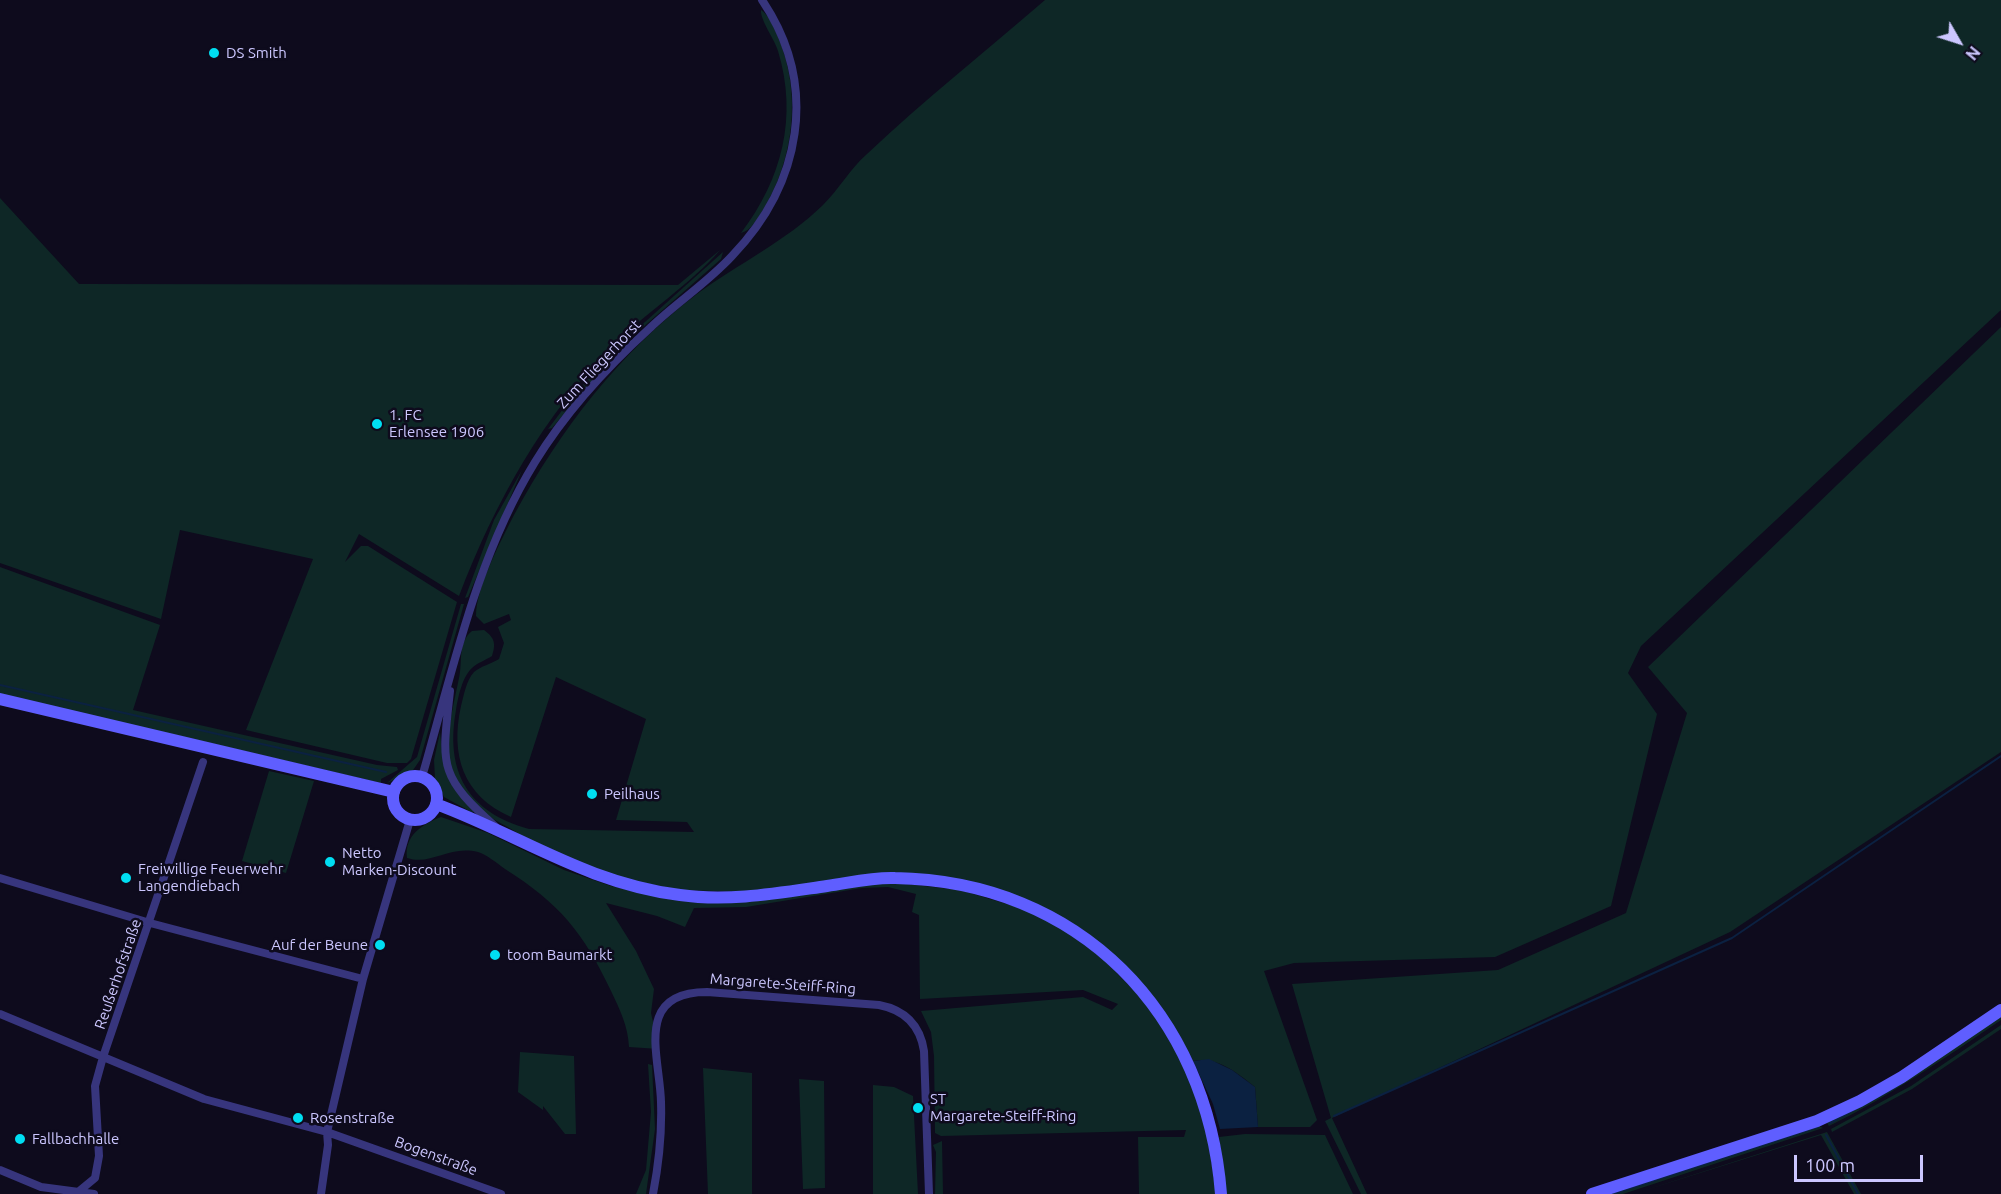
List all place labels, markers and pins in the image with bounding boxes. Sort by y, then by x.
place label: DS Smith [226,44,287,62]
marker: DS Smith [207,46,221,60]
place label: 1. FC Erlensee 1906 [389,406,484,441]
marker: 1. FC Erlensee 1906 [370,417,384,431]
place label: Peilhaus [604,785,660,803]
marker: Peilhaus [585,787,599,801]
place label: Netto Marken-Discount [342,844,456,879]
marker: Netto Marken-Discount [323,855,337,869]
place label: Freiwillige Feuerwehr Langendiebach [138,860,283,895]
marker: Freiwillige Feuerwehr Langendiebach [119,871,133,885]
place label: Auf der Beune [271,936,368,954]
marker: Auf der Beune [373,938,387,952]
place label: toom Baumarkt [507,946,612,964]
marker: toom Baumarkt [488,948,502,962]
place label: ST Margarete-Steiff-Ring [930,1090,1076,1125]
marker: ST Margarete-Steiff-Ring [911,1101,925,1115]
place label: Rosenstraße [310,1109,395,1127]
marker: Rosenstraße [291,1111,305,1125]
place label: Fallbachhalle [32,1130,119,1148]
marker: Fallbachhalle [13,1132,27,1146]

